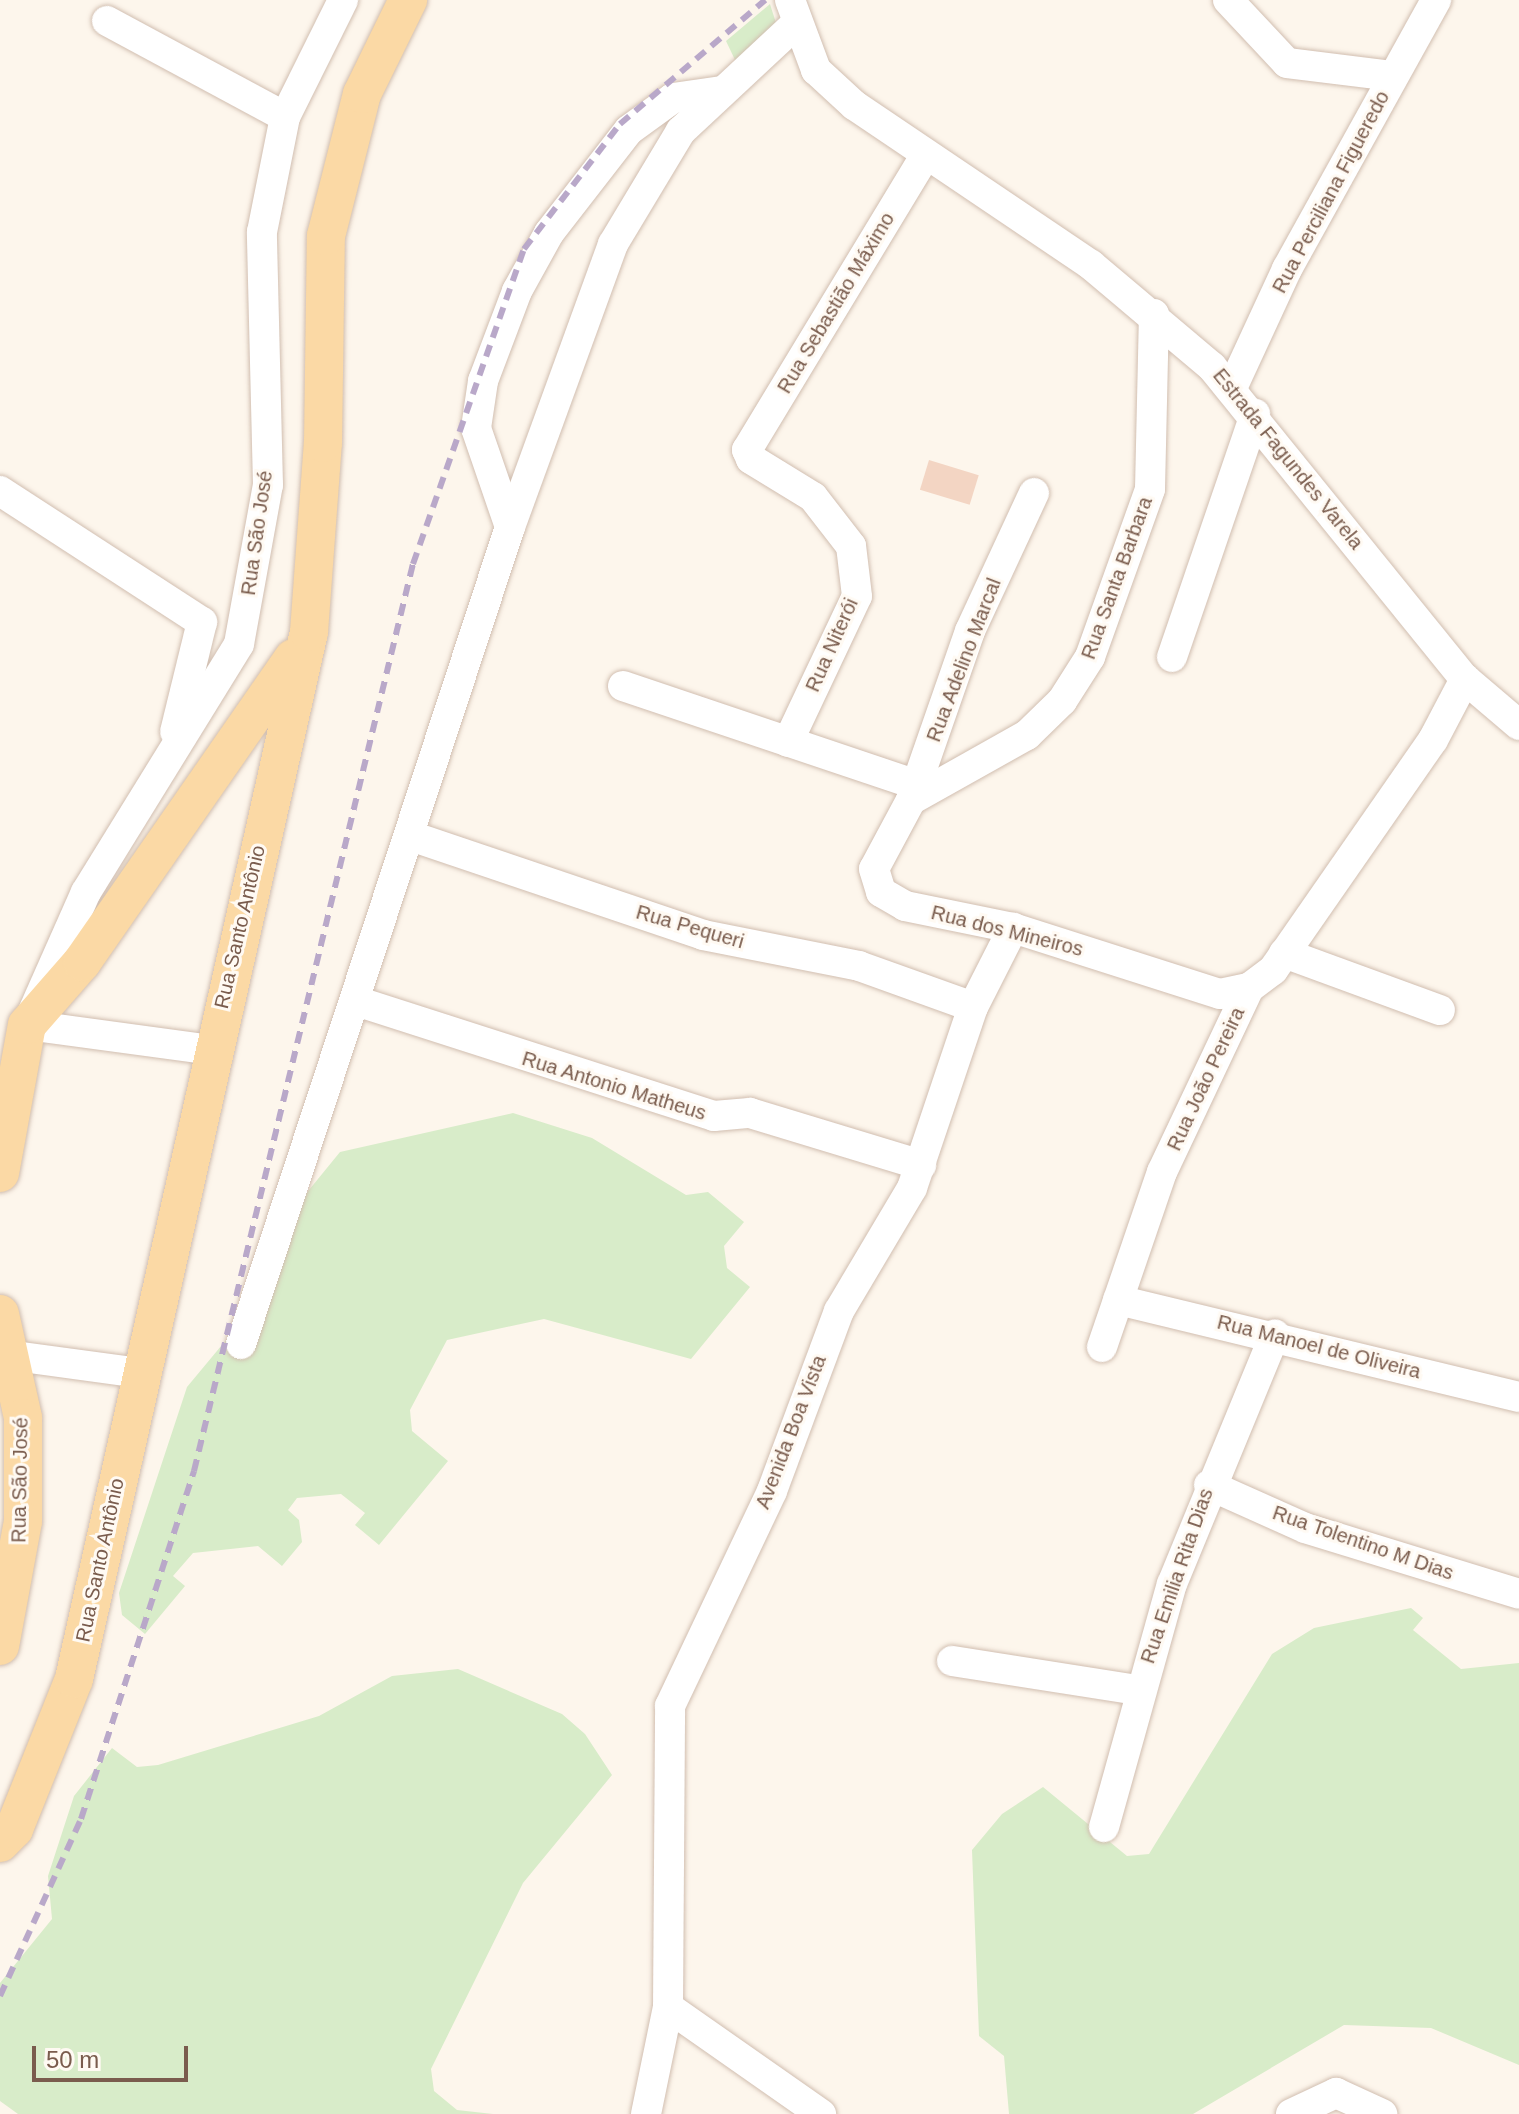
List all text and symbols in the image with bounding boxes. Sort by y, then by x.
street label: Rua Perciliana Figueredo [1267,87,1395,297]
street label: Rua Sebastião Máximo [772,208,900,398]
street label: Estrada Fagundes Varela [1208,364,1368,554]
street label: Rua São José [236,469,278,597]
street label: Rua Santa Barbara [1076,493,1158,663]
street label: Rua Adelino Marcal [922,574,1006,746]
street label: Rua Niterói [801,594,863,696]
street label: Rua Santo Antônio [209,843,271,1011]
street label: Rua Pequeri [633,900,747,954]
street label: Rua dos Mineiros [929,901,1085,961]
street label: Rua João Pereira [1162,1003,1250,1155]
street label: Rua Antonio Matheus [519,1046,709,1126]
street label: Rua Manoel de Oliveira [1215,1310,1423,1384]
street label: Avenida Boa Vista [751,1352,831,1512]
street label: Rua São José [7,1417,33,1543]
street label: Rua Santo Antônio [71,1475,129,1645]
street label: Rua Emilia Rita Dias [1136,1485,1218,1667]
street label: Rua Tolentino M Dias [1269,1501,1457,1585]
scale bar [36,2030,192,2080]
text: 50 m [46,2046,99,2073]

